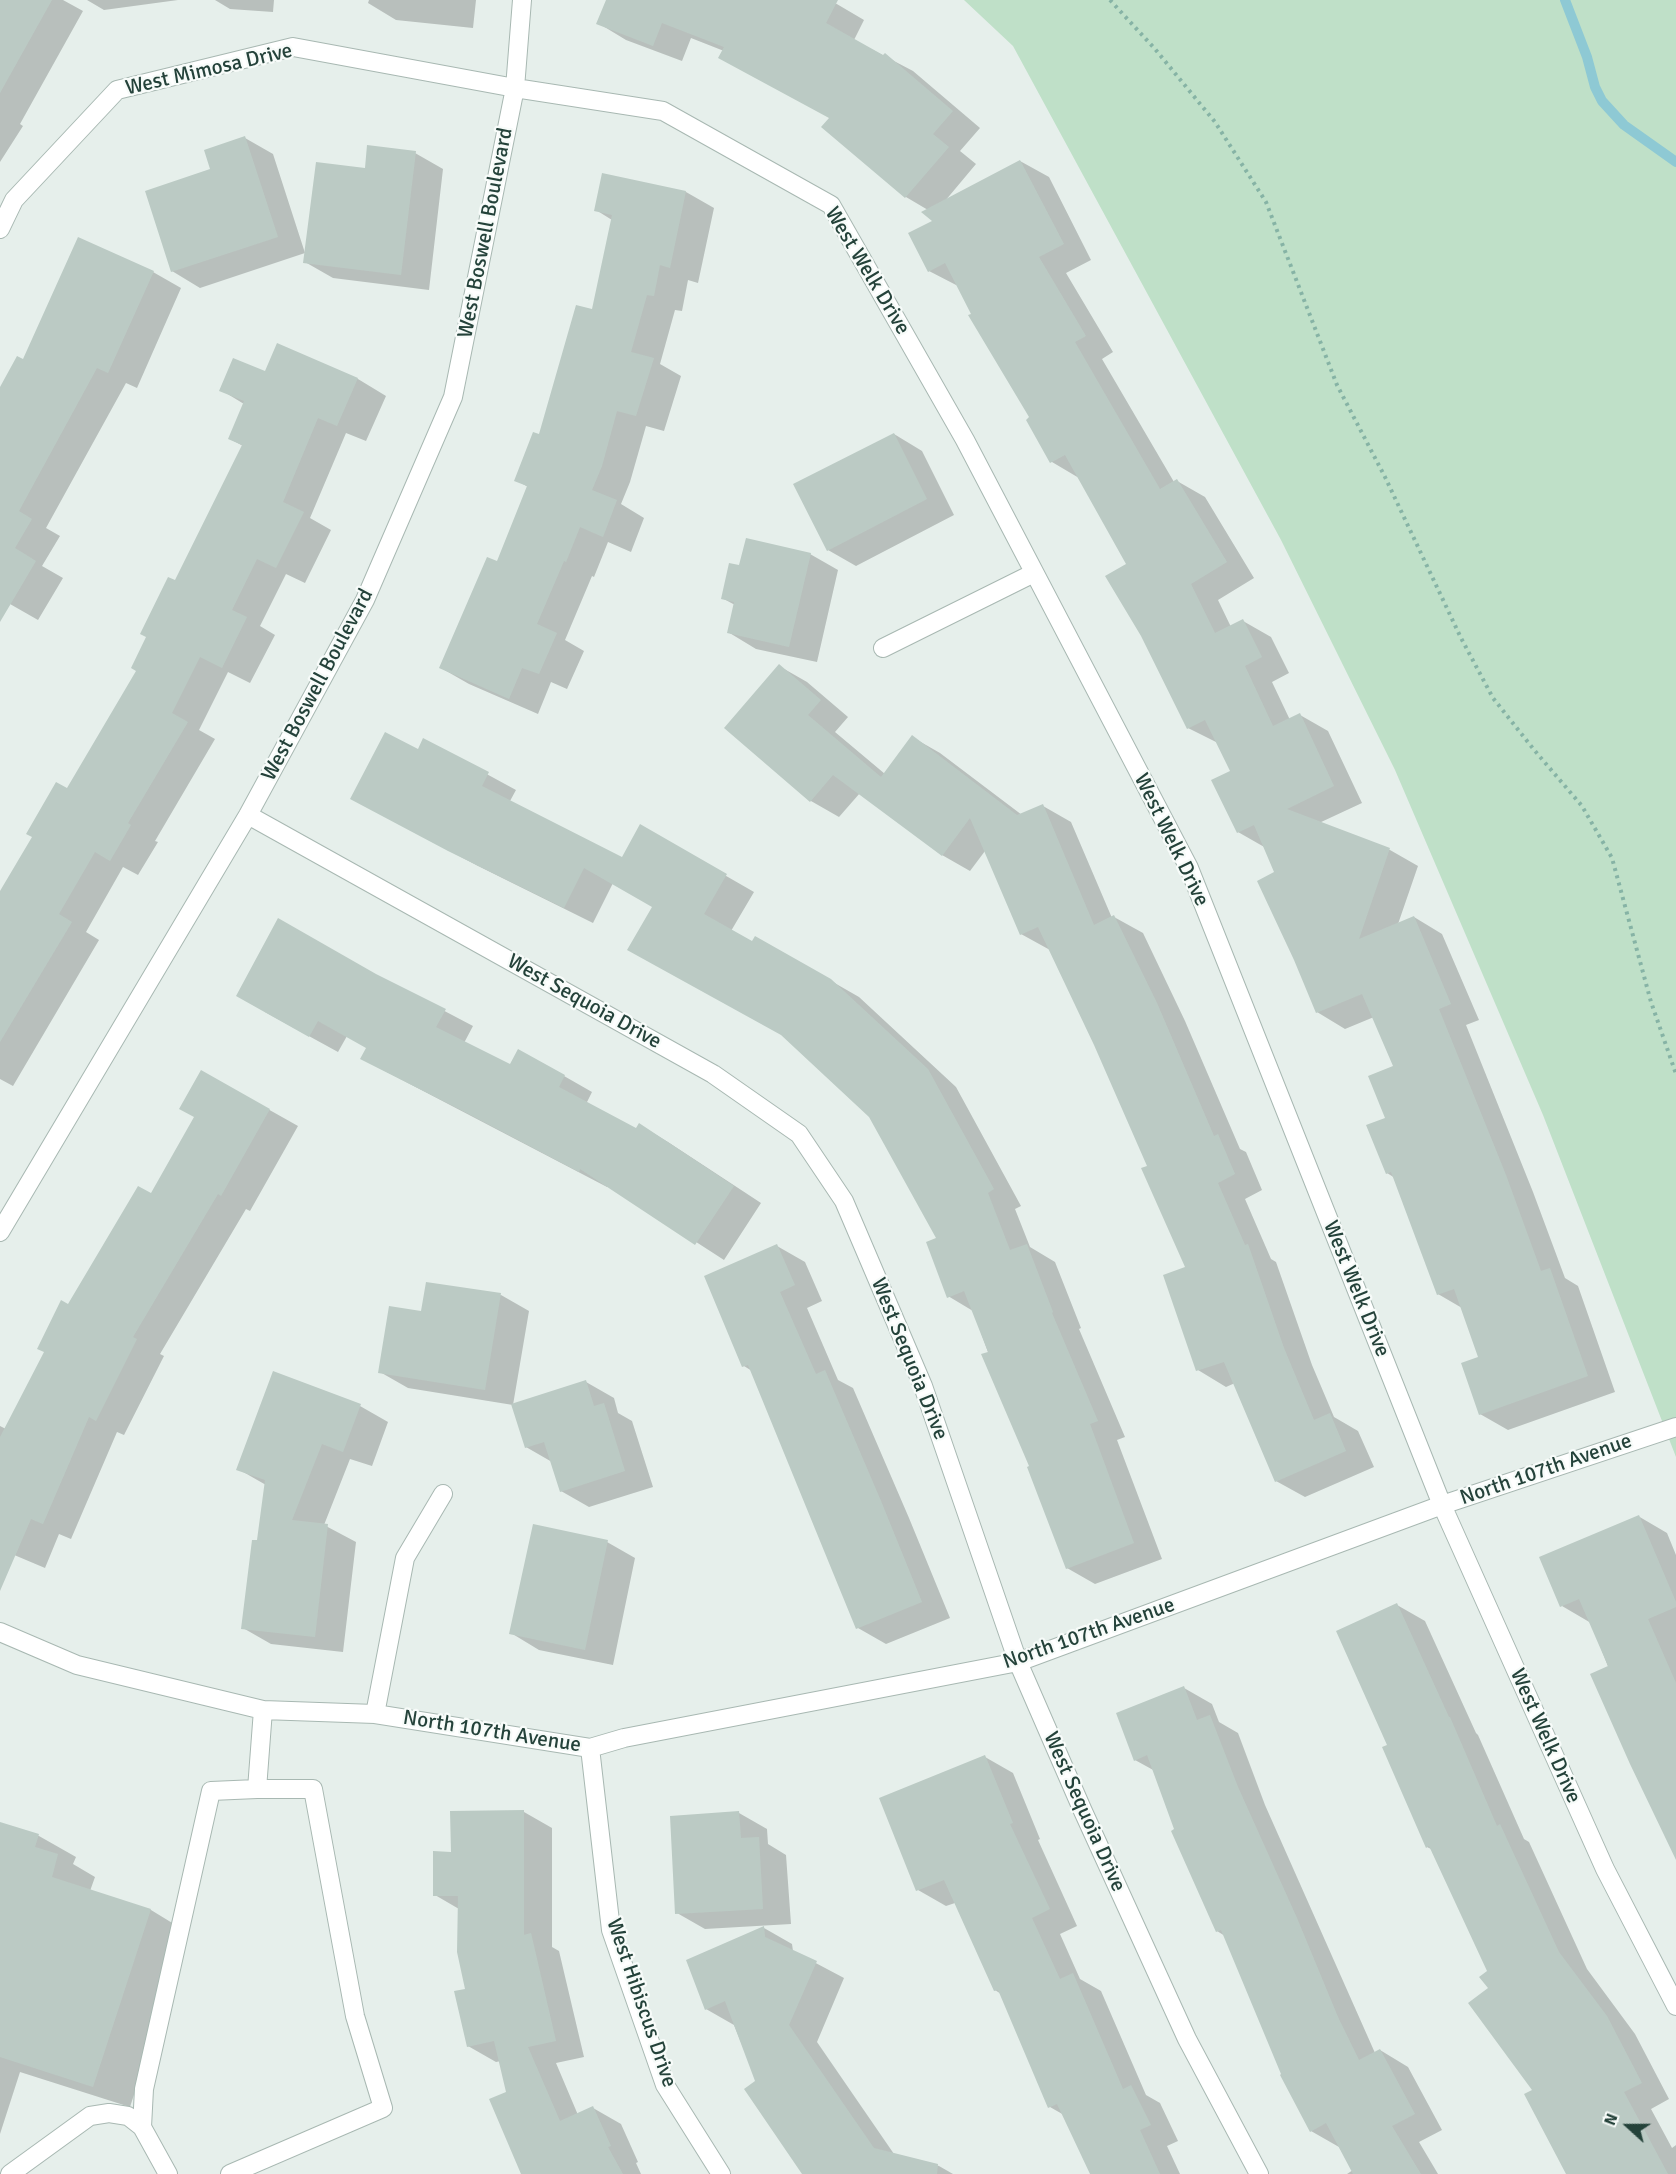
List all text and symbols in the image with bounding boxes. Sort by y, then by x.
street label: West Mimosa Drive [123,39,295,101]
street label: West Boswell Boulevard [453,126,519,340]
street label: West Welk Drive [819,203,915,339]
street label: West Boswell Boulevard [257,585,379,785]
street label: West Welk Drive [1128,770,1214,910]
street label: West Sequoia Drive [503,949,665,1055]
street label: West Welk Drive [1317,1217,1395,1361]
street label: West Sequoia Drive [865,1274,953,1444]
street label: North 107th Avenue [1457,1429,1635,1511]
street label: North 107th Avenue [1000,1593,1178,1675]
street label: West Welk Drive [1504,1665,1586,1807]
street label: North 107th Avenue [401,1705,583,1759]
street label: West Sequoia Drive [1037,1728,1131,1896]
street label: West Hibiscus Drive [600,1915,682,2091]
north arrow [1598,2096,1658,2156]
text: N [1600,2111,1623,2128]

